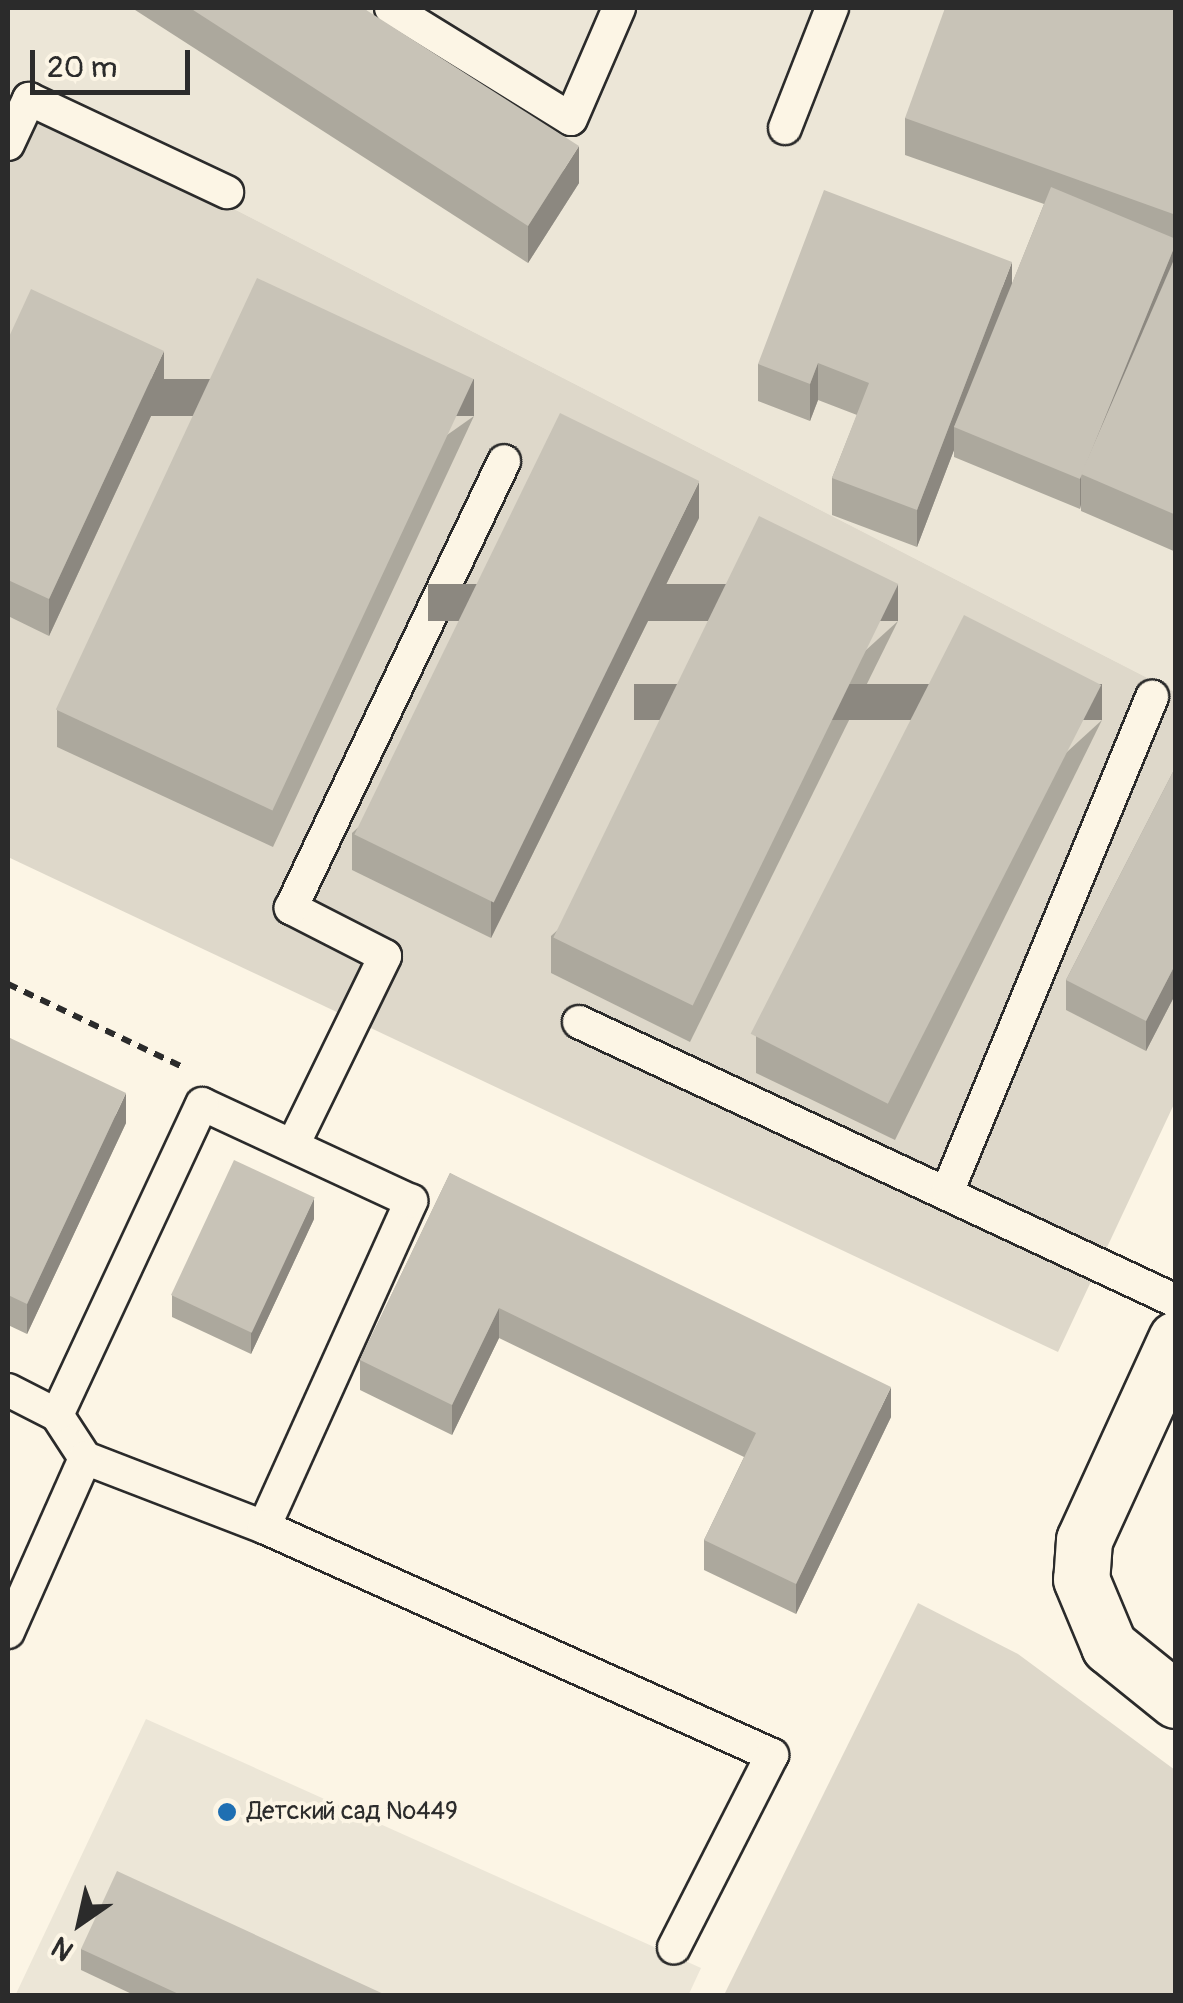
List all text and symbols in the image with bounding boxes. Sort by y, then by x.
scale bar [35,30,195,92]
text: 20 m [47,49,117,86]
place label: Детский сад №449 [247,1797,458,1827]
marker: Детский сад №449 [216,1801,238,1823]
north arrow [30,1873,130,1973]
text: N [45,1928,81,1968]

